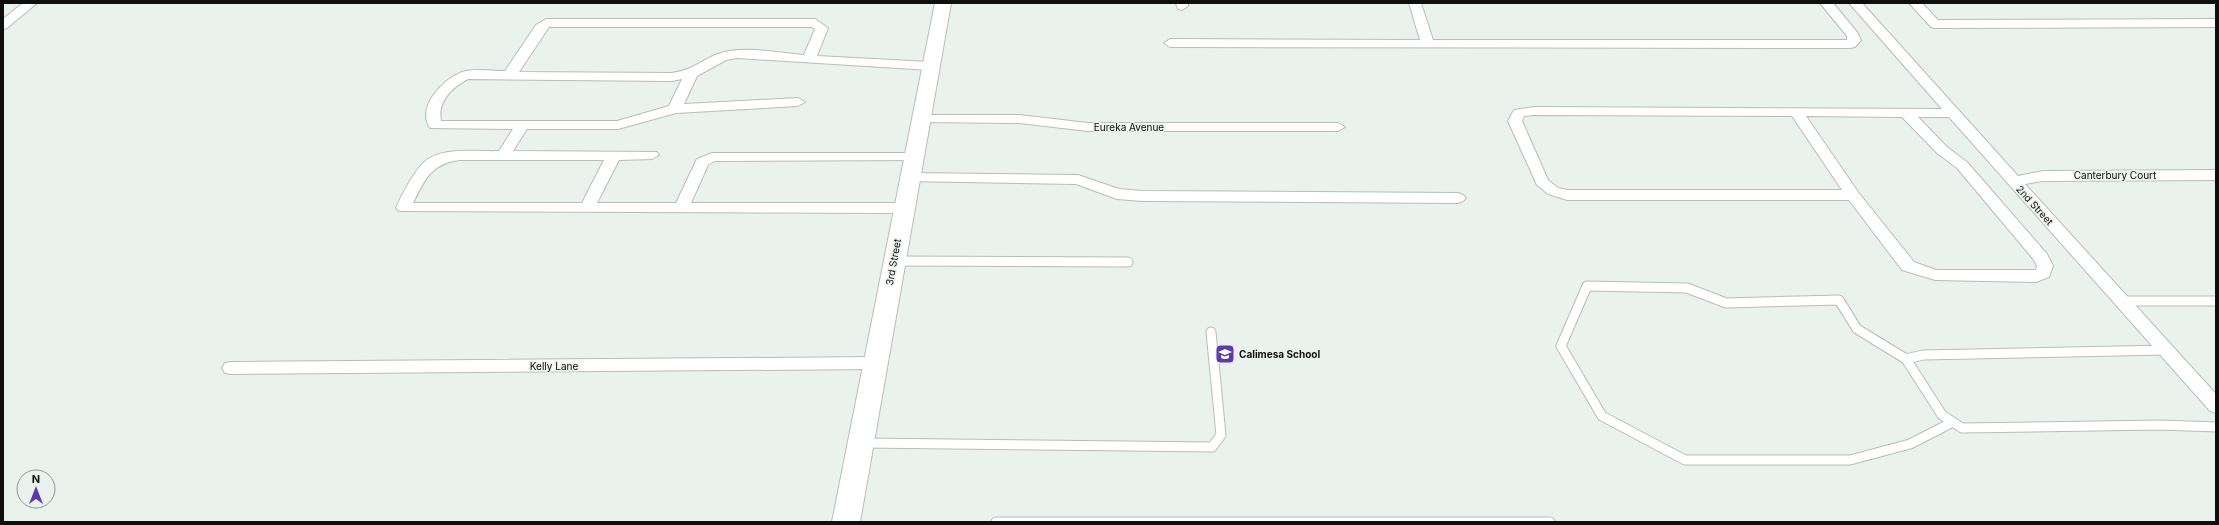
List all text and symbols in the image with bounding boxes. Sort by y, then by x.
street label: Eureka Avenue [1094,121,1164,133]
street label: Canterbury Court [2074,169,2157,181]
street label: 2nd Street [2014,183,2056,228]
street label: 3rd Street [883,237,903,286]
school or university icon: Calimesa School [1214,343,1236,365]
place label: Calimesa School [1239,348,1320,360]
street label: Kelly Lane [530,360,578,372]
north arrow [16,469,56,509]
text: N [32,472,40,486]

